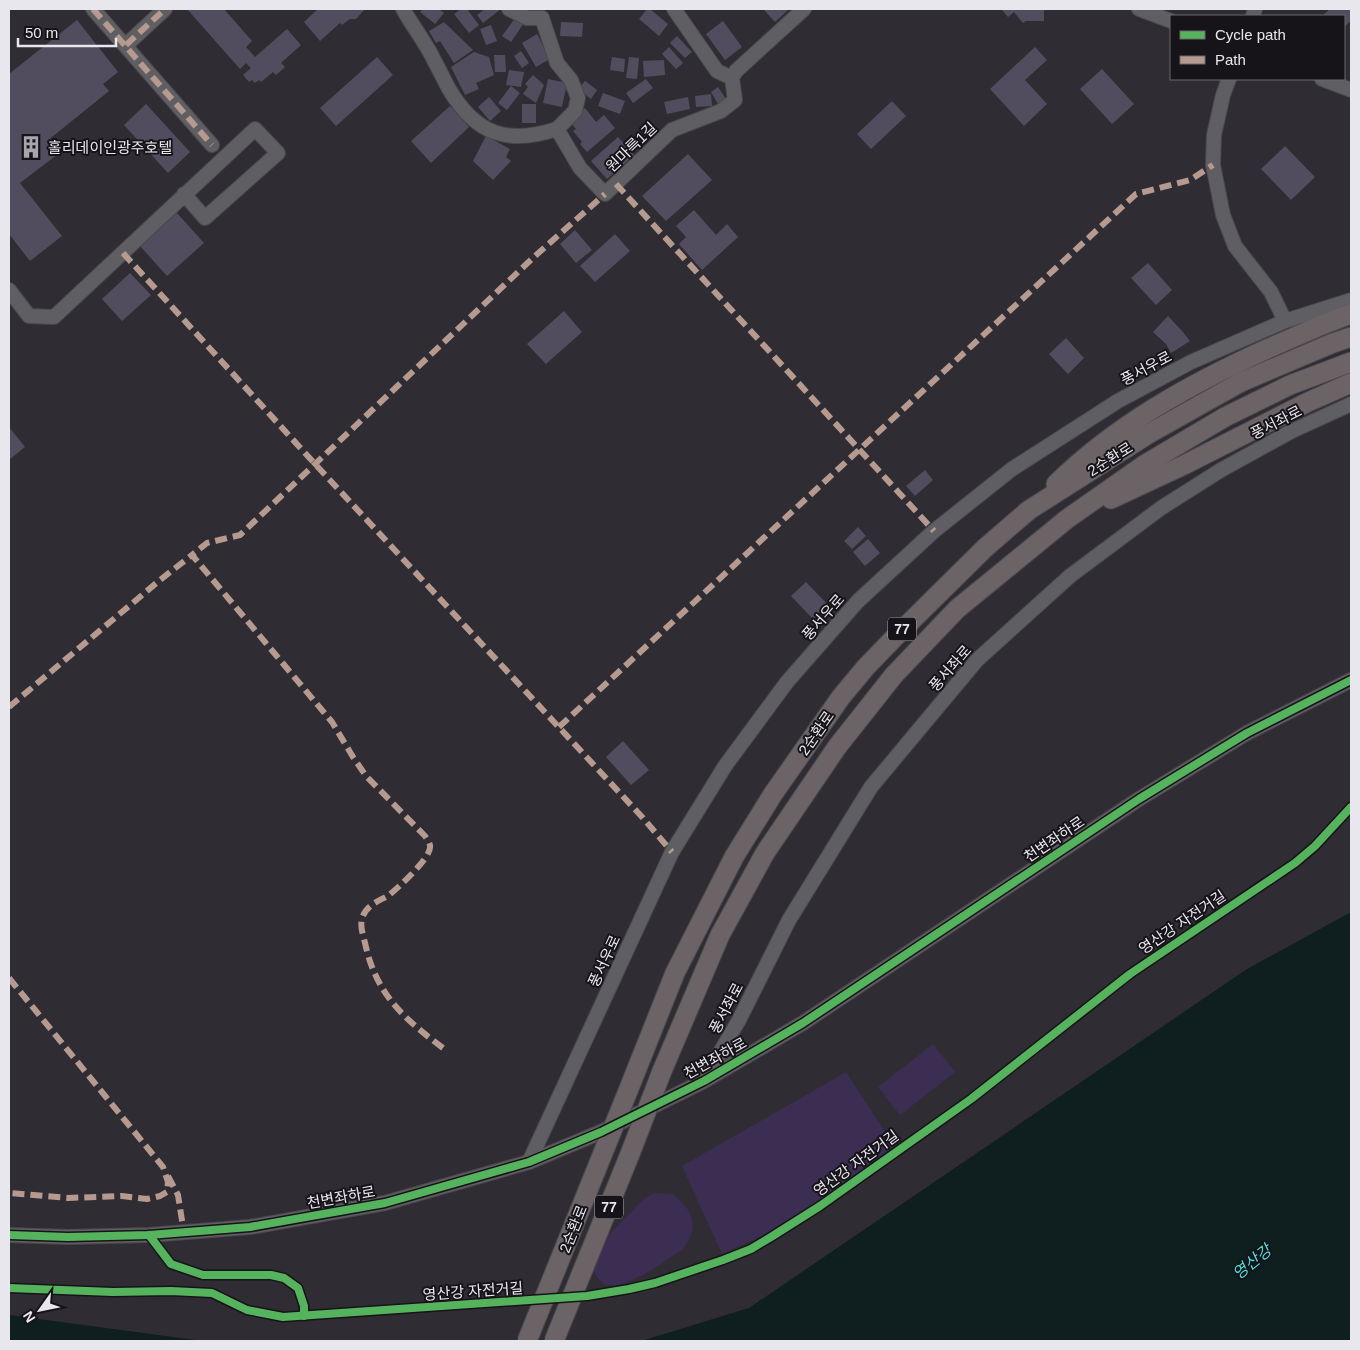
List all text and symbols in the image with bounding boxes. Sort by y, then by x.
scale bar [18,15,115,47]
legend [1170,15,1345,80]
text: 50 m [25,24,58,41]
text: Cycle path [1215,26,1286,43]
text: Path [1215,51,1246,68]
street label: 원마륵1길 [602,119,660,175]
building icon: 홀리데이인광주호텔 [18,134,44,160]
place label: 홀리데이인광주호텔 [48,139,172,156]
street label: 풍서우로 [1118,348,1174,388]
street label: 풍서좌로 [1248,402,1304,442]
street label: 2순환로 [1084,439,1136,479]
street label: 풍서우로 [798,591,848,643]
road number: 77 [888,618,916,640]
street label: 풍서좌로 [925,642,975,694]
street label: 2순환로 [795,708,837,758]
street label: 천변좌하로 [1021,813,1087,865]
street label: 영산강 자전거길 [1135,887,1229,957]
street label: 풍서우로 [585,932,623,990]
street label: 풍서좌로 [706,980,746,1036]
street label: 천변좌하로 [681,1034,749,1082]
street label: 영산강 자전거길 [810,1127,902,1199]
street label: 천변좌하로 [306,1183,376,1211]
road number: 77 [595,1196,623,1218]
street label: 2순환로 [556,1203,590,1255]
water label: 영산강 [1229,1240,1276,1283]
street label: 영산강 자전거길 [422,1279,524,1303]
north arrow [15,1285,65,1335]
text: N [20,1308,39,1326]

